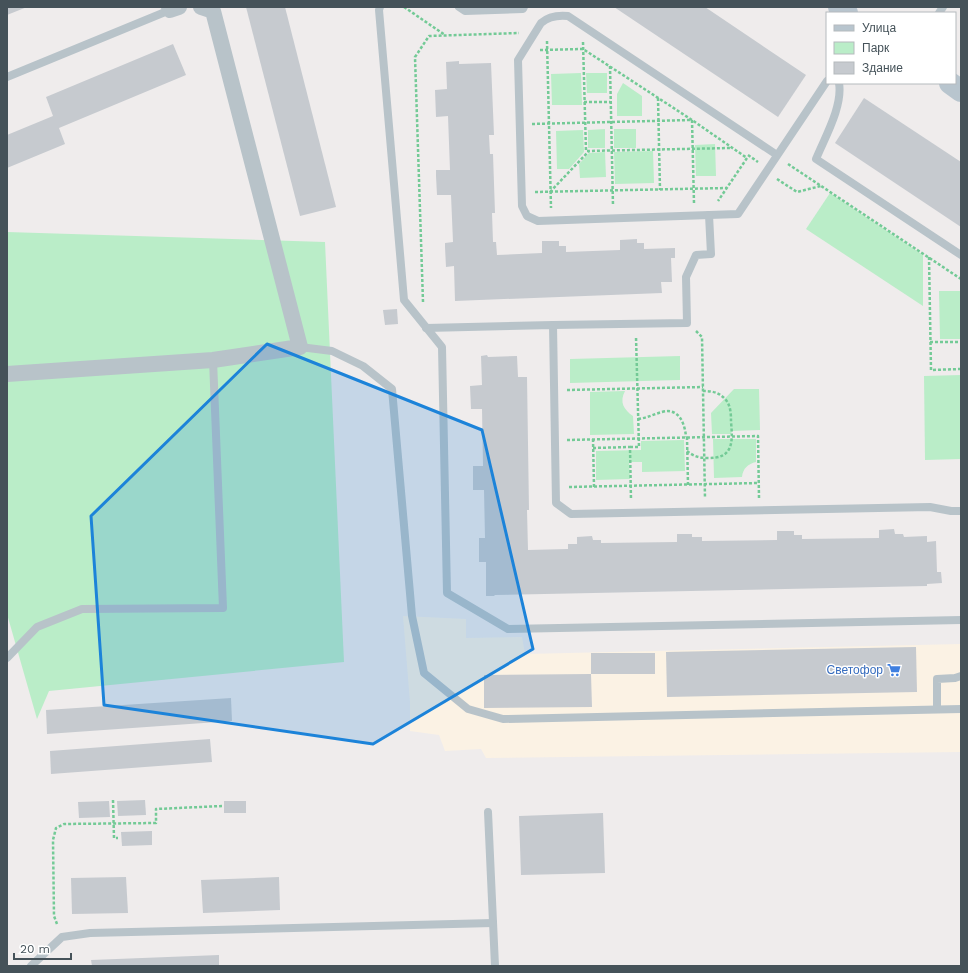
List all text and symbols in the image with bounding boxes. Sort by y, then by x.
legend [826,12,956,84]
text: Улица [862,21,896,35]
text: Парк [862,41,890,55]
text: Здание [862,61,903,75]
supermarket icon: Светофор [886,662,902,678]
place label: Светофор [827,663,883,677]
scale bar [14,935,71,961]
text: 20 m [20,942,50,956]

